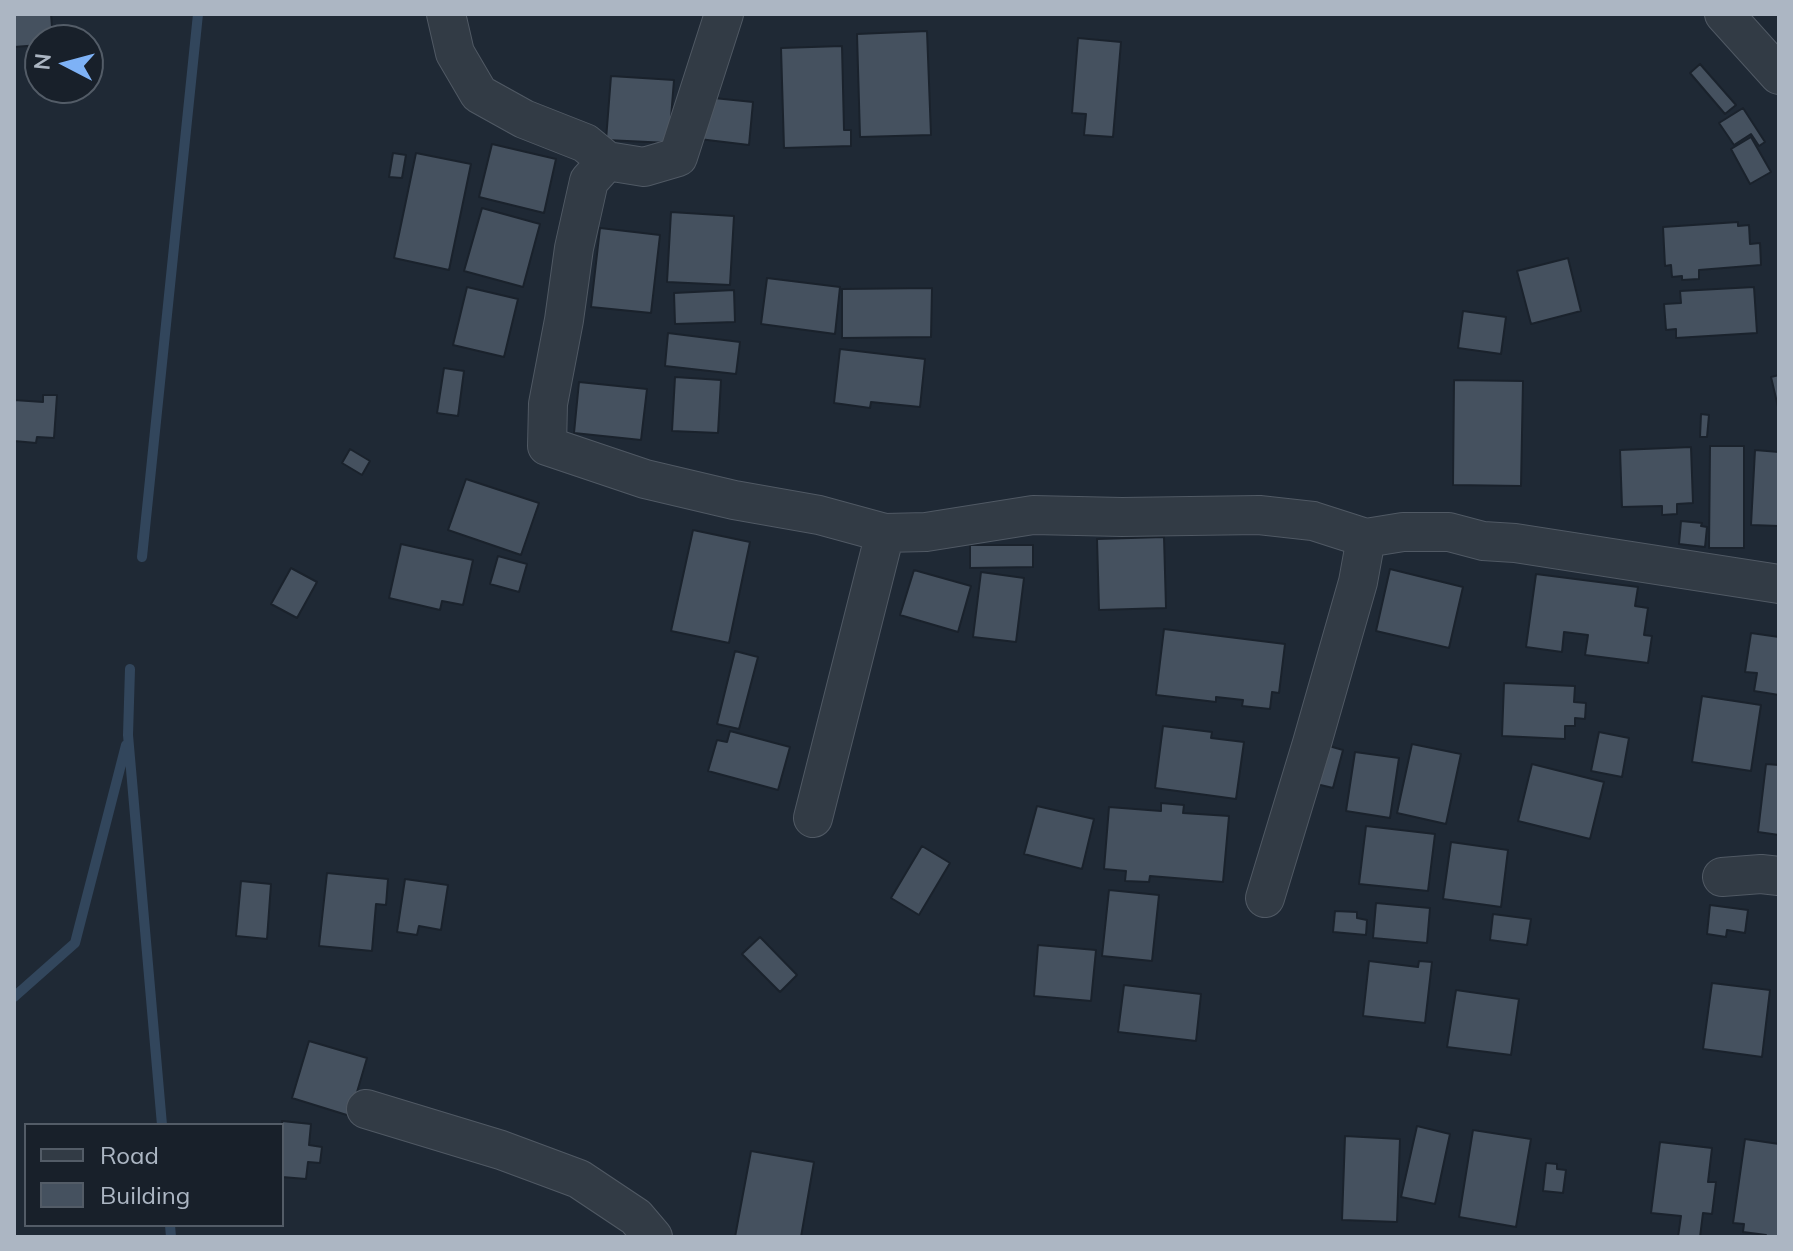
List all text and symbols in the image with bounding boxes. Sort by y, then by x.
north arrow [24,24,104,104]
text: N [27,52,57,71]
legend [24,1123,284,1227]
text: Road [100,1140,159,1170]
text: Building [100,1180,190,1210]

